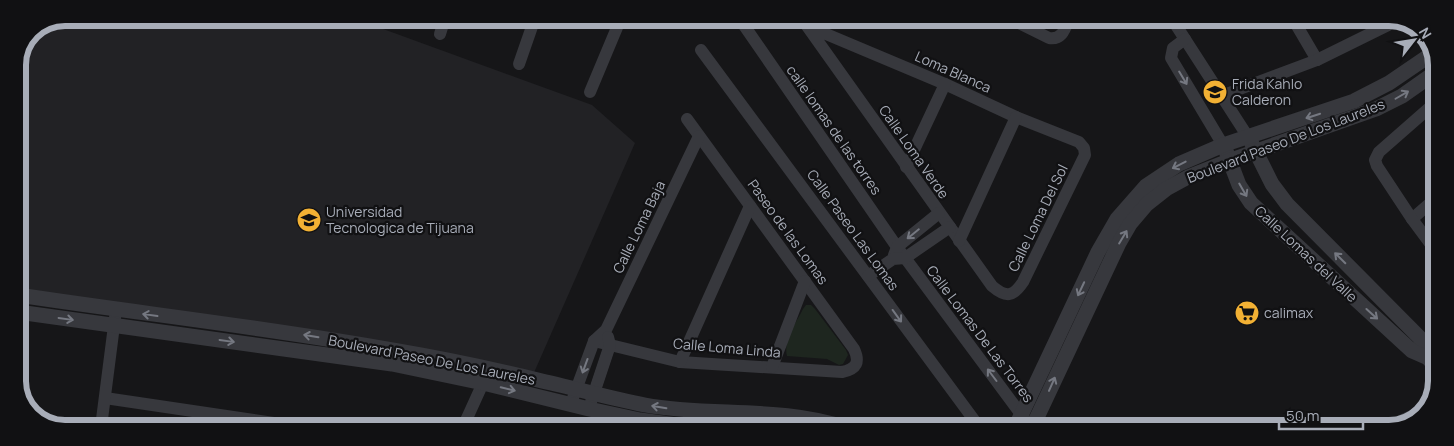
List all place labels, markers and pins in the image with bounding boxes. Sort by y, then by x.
place label: Frida Kahlo Calderon [1232,74,1302,109]
school or university icon: Frida Kahlo Calderon [1202,79,1228,105]
place label: Universidad Tecnologica de Tijuana [326,202,474,237]
school or university icon: Universidad Tecnologica de Tijuana [296,207,322,233]
supermarket icon: calimax [1234,300,1260,326]
place label: calimax [1264,303,1314,322]

